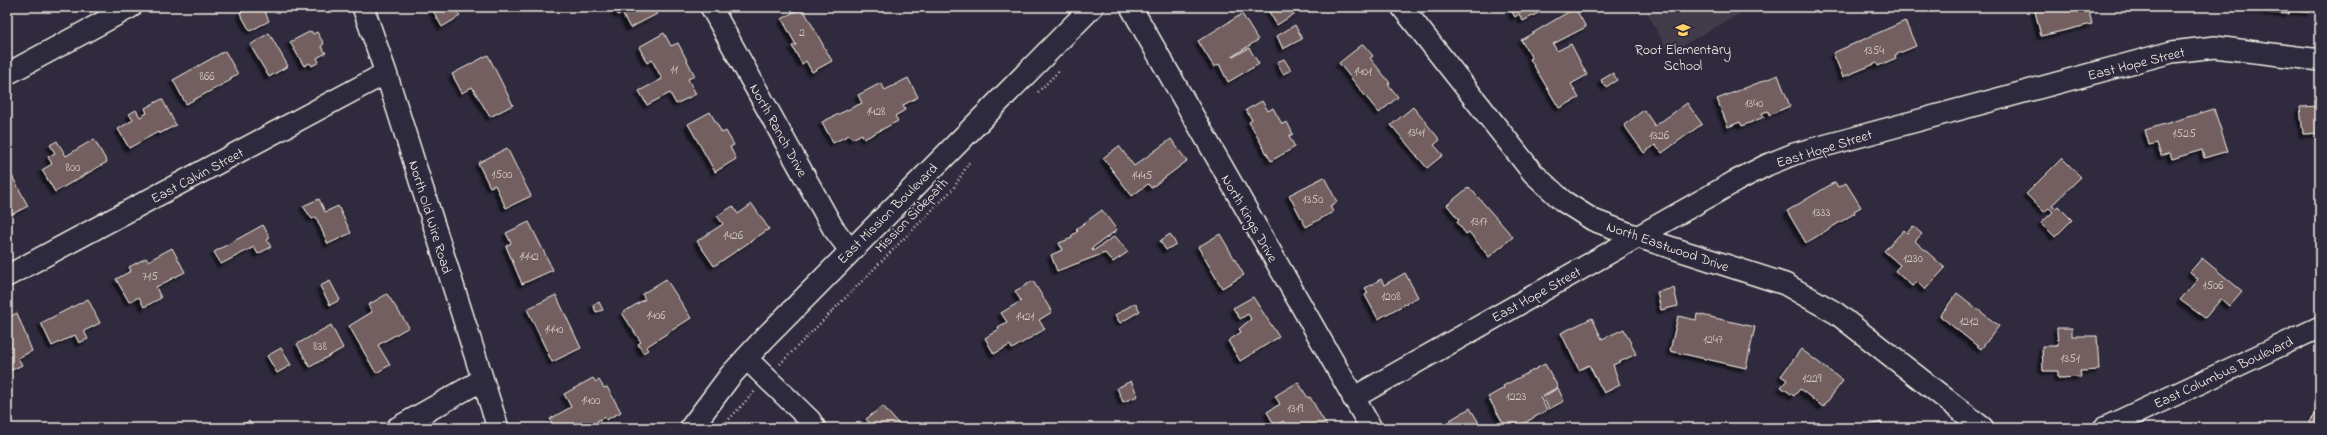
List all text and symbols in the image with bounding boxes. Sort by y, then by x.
school or university icon: Root Elementary School [1674,21,1692,39]
house number: 2 [799,24,805,42]
place label: Root Elementary School [1635,40,1731,77]
house number: 1354 [1864,42,1884,60]
street label: East Hope Street [2086,42,2187,87]
house number: 11 [670,61,678,79]
house number: 1401 [1354,63,1372,81]
house number: 866 [199,68,215,86]
street label: North Ranch Drive [743,80,812,182]
house number: 1340 [1745,95,1763,113]
house number: 1428 [866,103,886,121]
house number: 1341 [1407,124,1425,142]
street label: East Hope Street [1774,125,1875,174]
house number: 1525 [2172,125,2196,143]
house number: 1326 [1649,127,1670,145]
street label: East Calvin Street [147,143,248,210]
street label: North Old Wire Road [402,158,457,277]
house number: 800 [66,159,80,177]
street label: East Mission Boulevard [833,159,943,269]
house number: 1500 [491,166,513,184]
house number: 1445 [1132,167,1152,185]
street label: North Kings Drive [1214,171,1283,268]
street label: Mission Sidepath [871,174,954,258]
house number: 1350 [1303,191,1323,209]
house number: 1333 [1812,204,1830,222]
house number: 1317 [1470,213,1488,231]
street label: North Eastwood Drive [1604,217,1732,278]
house number: 1426 [723,227,744,245]
house number: 1442 [519,248,539,266]
house number: 1230 [1903,250,1923,268]
street label: East Hope Street [1488,262,1586,329]
house number: 715 [142,268,158,286]
house number: 1506 [2202,277,2224,295]
house number: 1208 [1381,288,1401,306]
house number: 1406 [646,307,666,325]
house number: 1421 [1016,308,1034,326]
house number: 1212 [1959,313,1979,331]
house number: 1440 [545,321,563,339]
house number: 1247 [1703,331,1723,349]
street label: East Columbus Boulevard [2151,332,2297,415]
house number: 838 [313,338,327,356]
house number: 1351 [2060,350,2080,368]
house number: 1229 [1802,370,1822,388]
house number: 1223 [1506,388,1526,406]
house number: 1400 [581,392,601,410]
house number: 1319 [1287,400,1303,418]

